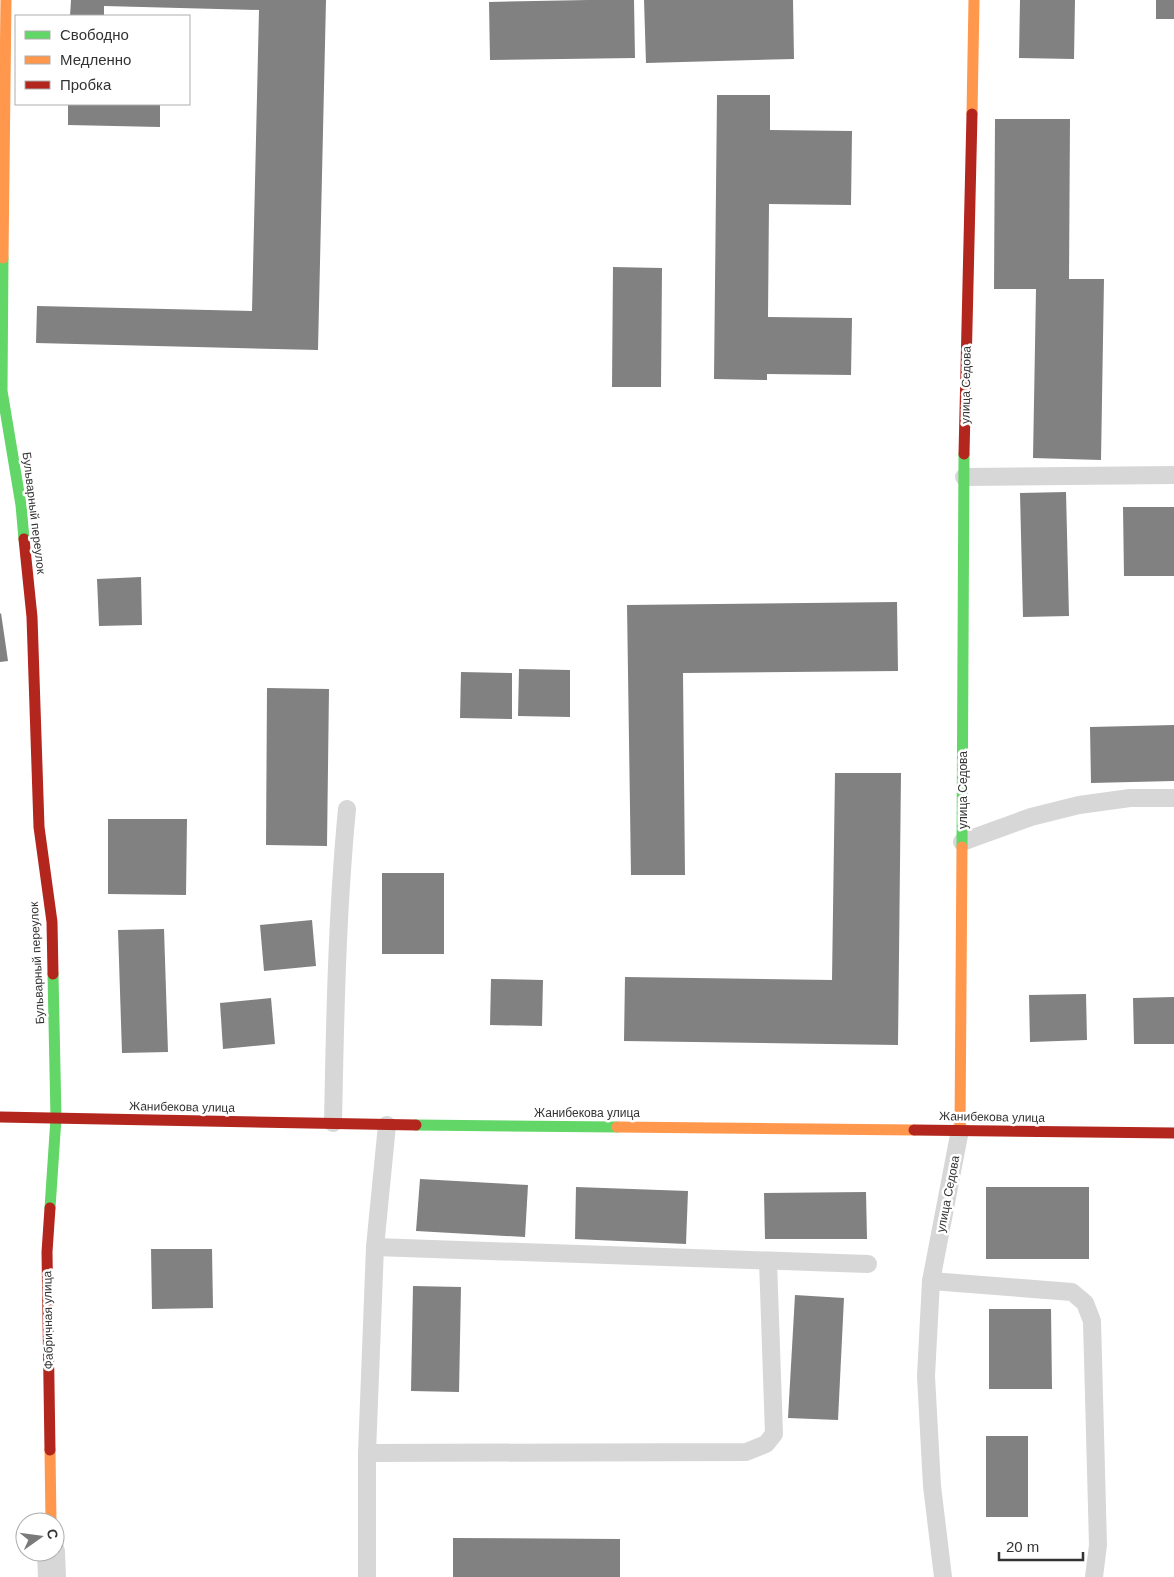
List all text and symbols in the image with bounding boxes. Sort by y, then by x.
legend [15,15,190,105]
text: Свободно [60,26,129,43]
text: Медленно [60,51,131,68]
text: Пробка [60,76,112,93]
street label: улица Седова [958,346,974,424]
street label: Бульварный переулок [20,451,49,575]
street label: улица Седова [956,751,970,829]
street label: Бульварный переулок [27,901,47,1025]
street label: Жанибекова улица [129,1099,235,1115]
street label: Жанибекова улица [534,1106,640,1120]
street label: Жанибекова улица [939,1109,1045,1125]
street label: улица Седова [934,1154,962,1234]
street label: Фабричная улица [40,1270,56,1369]
north arrow [15,1512,65,1562]
text: С [44,1527,62,1541]
scale bar [999,1530,1083,1562]
text: 20 m [1006,1538,1039,1555]

